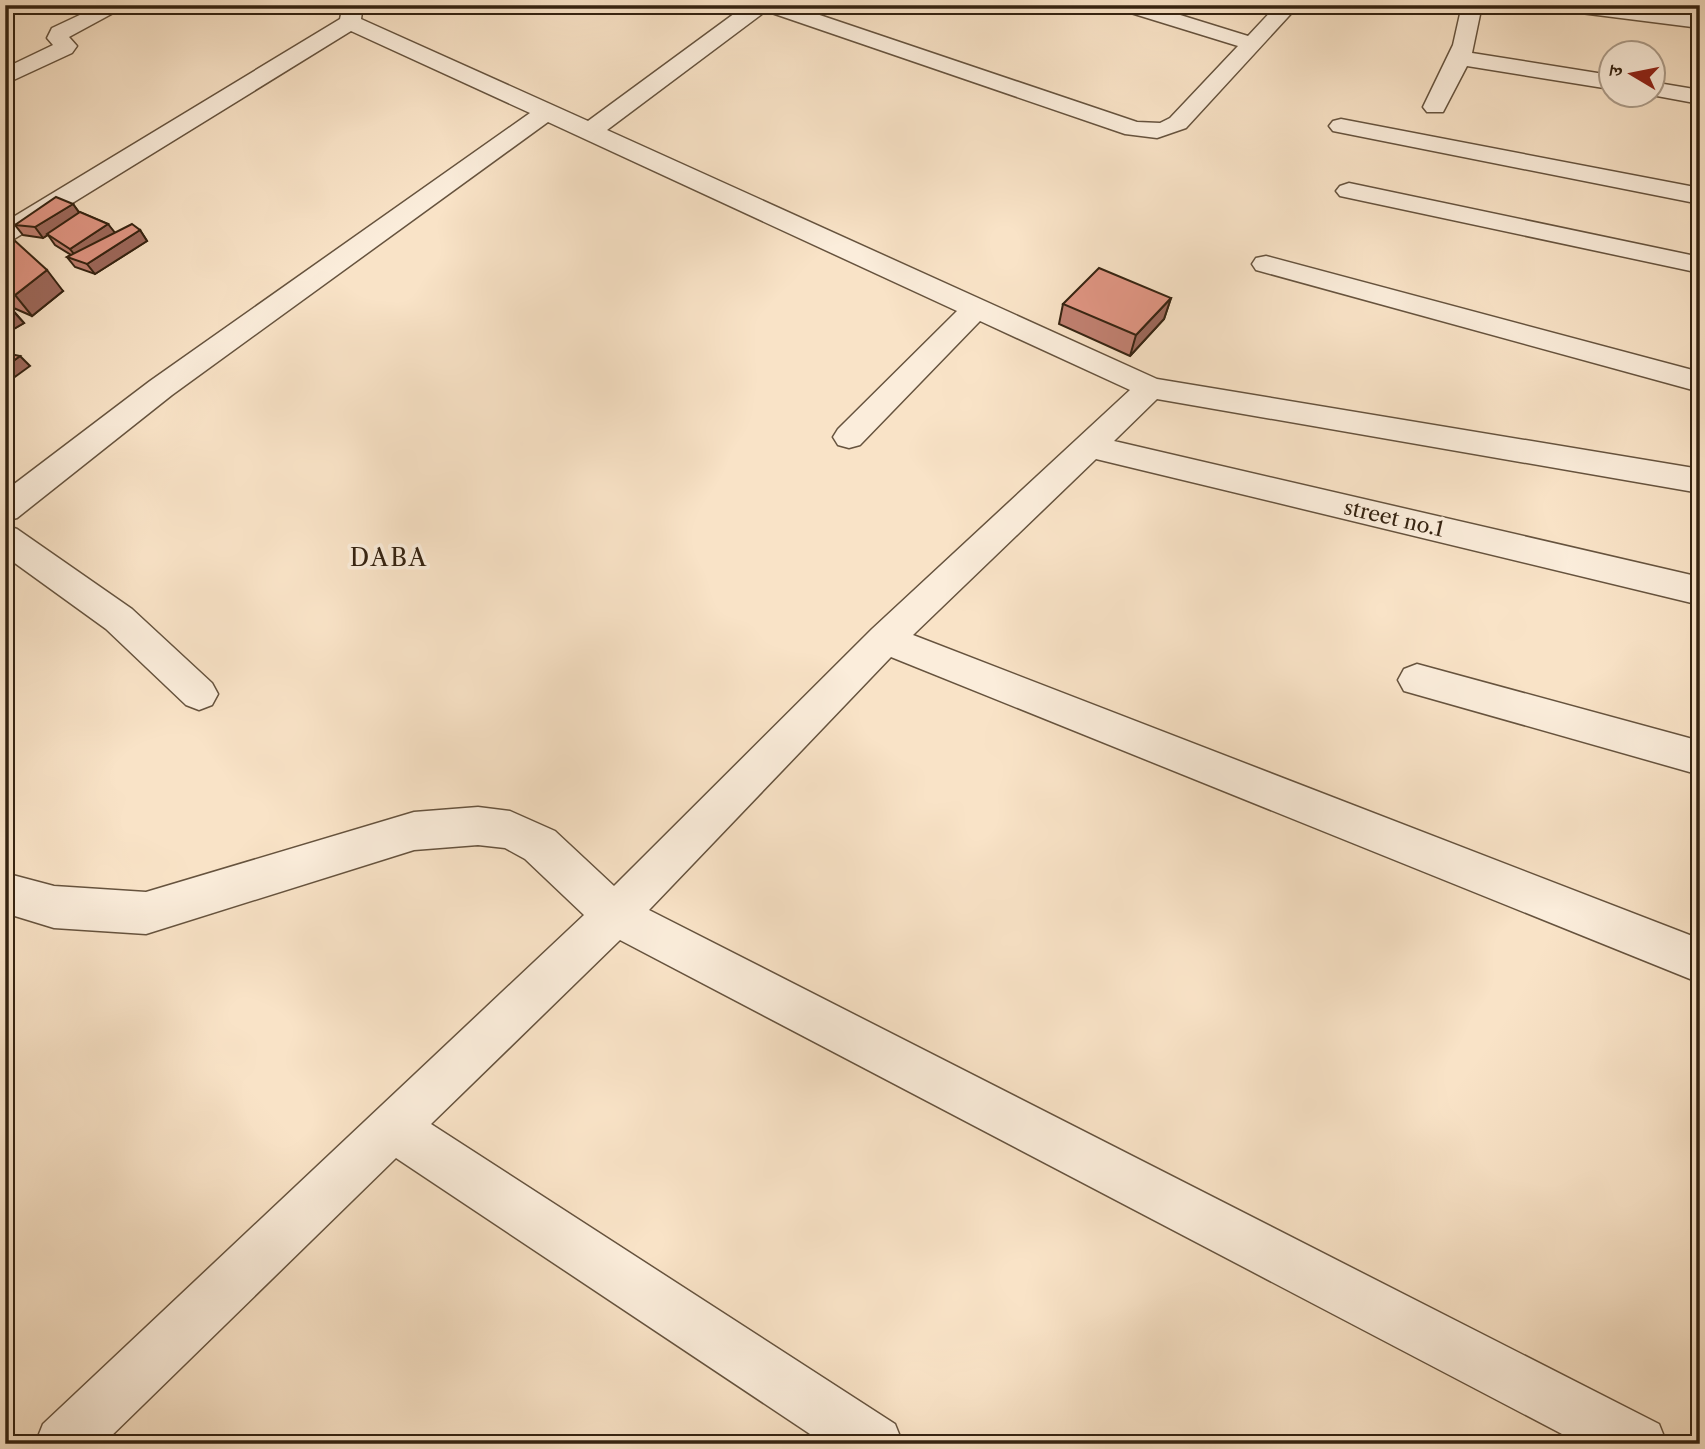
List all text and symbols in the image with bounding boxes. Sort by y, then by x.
north arrow [1596,38,1666,108]
text: उ [1603,63,1628,80]
street label: street no.1 [1342,494,1447,542]
district label: DABA [350,543,428,572]

